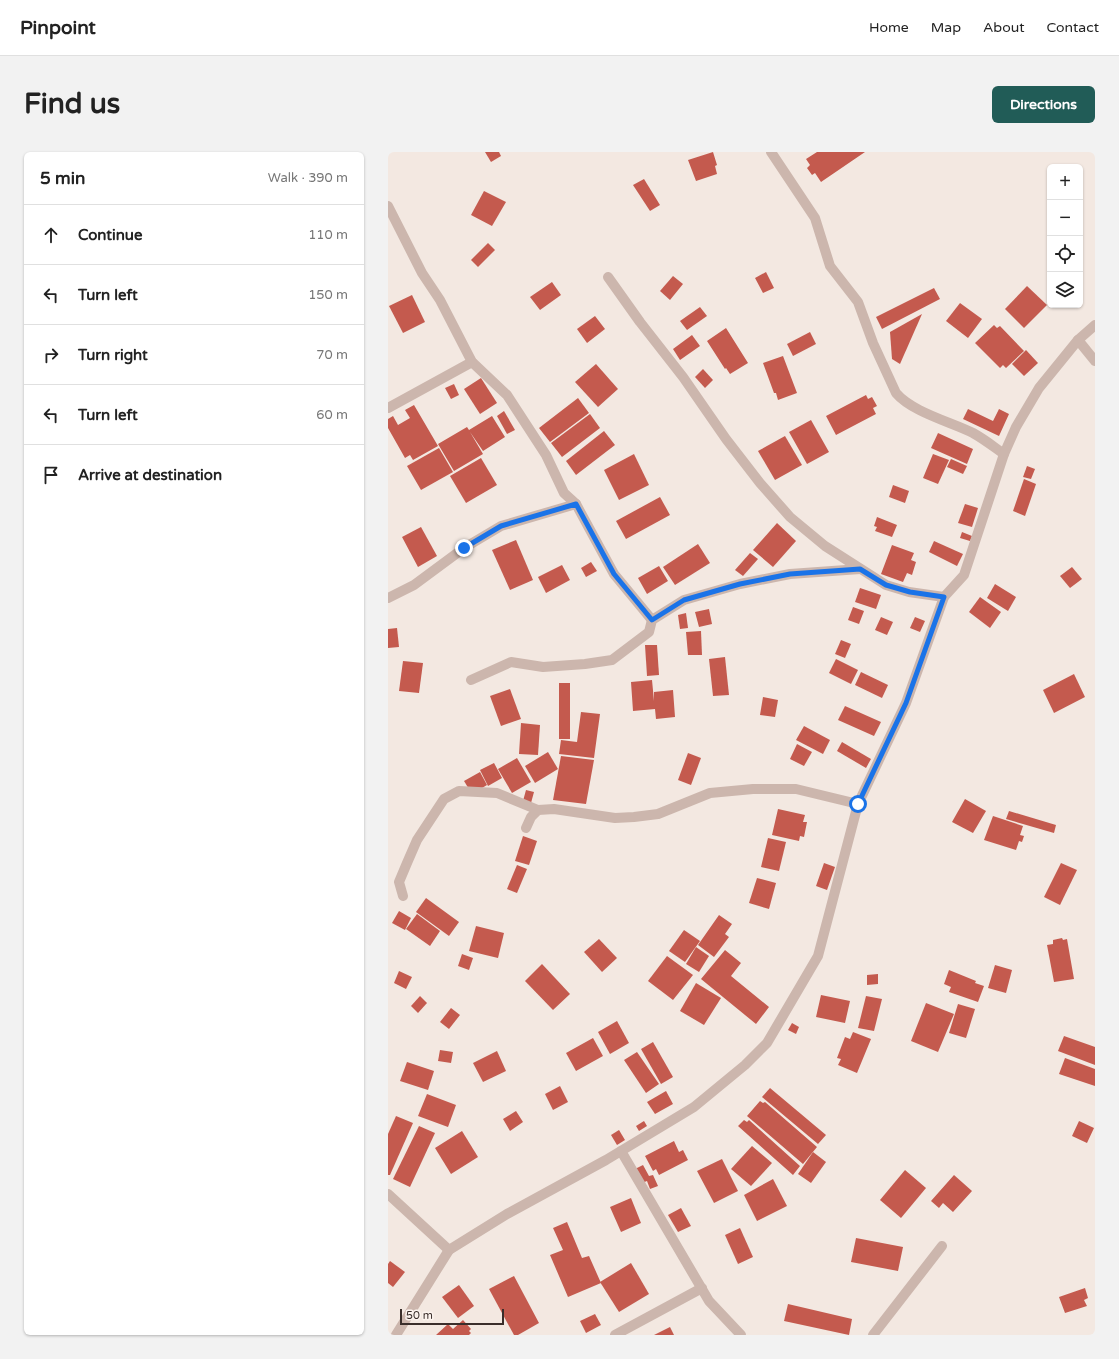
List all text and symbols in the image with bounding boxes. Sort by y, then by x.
text: Pinpoint [20,17,96,39]
text: Home [869,19,909,36]
text: Map [931,19,961,36]
text: About [983,19,1025,36]
text: Contact [1047,19,1099,36]
button: Directions [992,86,1095,123]
text: Find us [24,87,120,121]
map controls [1047,164,1083,308]
button: + [1047,164,1083,200]
text: 5 min [40,168,85,189]
text: Walk · 390 m [268,170,348,186]
button: − [1047,200,1083,236]
icon: ahead [40,224,62,246]
text: Continue [78,226,142,244]
text: 110 m [308,227,348,243]
button: locate [1047,236,1083,272]
button: layers [1047,272,1083,308]
icon: left [40,284,62,306]
text: Turn left [78,286,138,304]
text: 150 m [308,287,348,303]
icon: right [40,344,62,366]
text: Turn right [78,346,148,364]
text: 70 m [316,347,348,363]
icon: left [40,404,62,426]
text: Turn left [78,406,138,424]
text: 60 m [316,407,348,423]
icon: arrive [40,464,62,486]
text: Arrive at destination [78,466,222,484]
route end [455,539,473,557]
route start [849,795,867,813]
scale bar [400,1307,504,1326]
text: 50 m [406,1309,433,1322]

